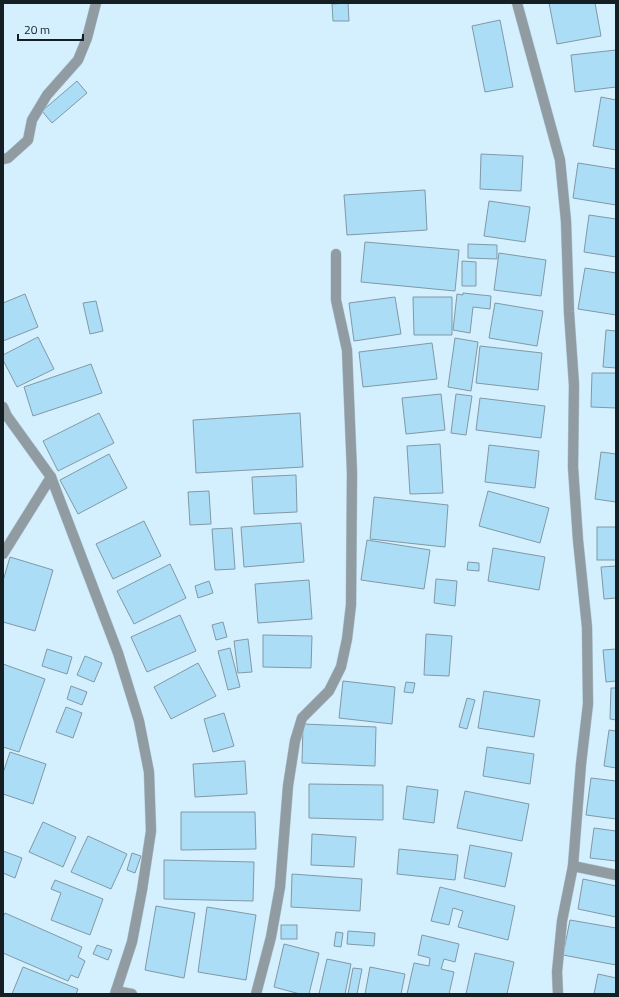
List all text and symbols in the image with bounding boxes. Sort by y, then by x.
scale bar [18,16,83,42]
text: 20 m [24,20,50,39]

